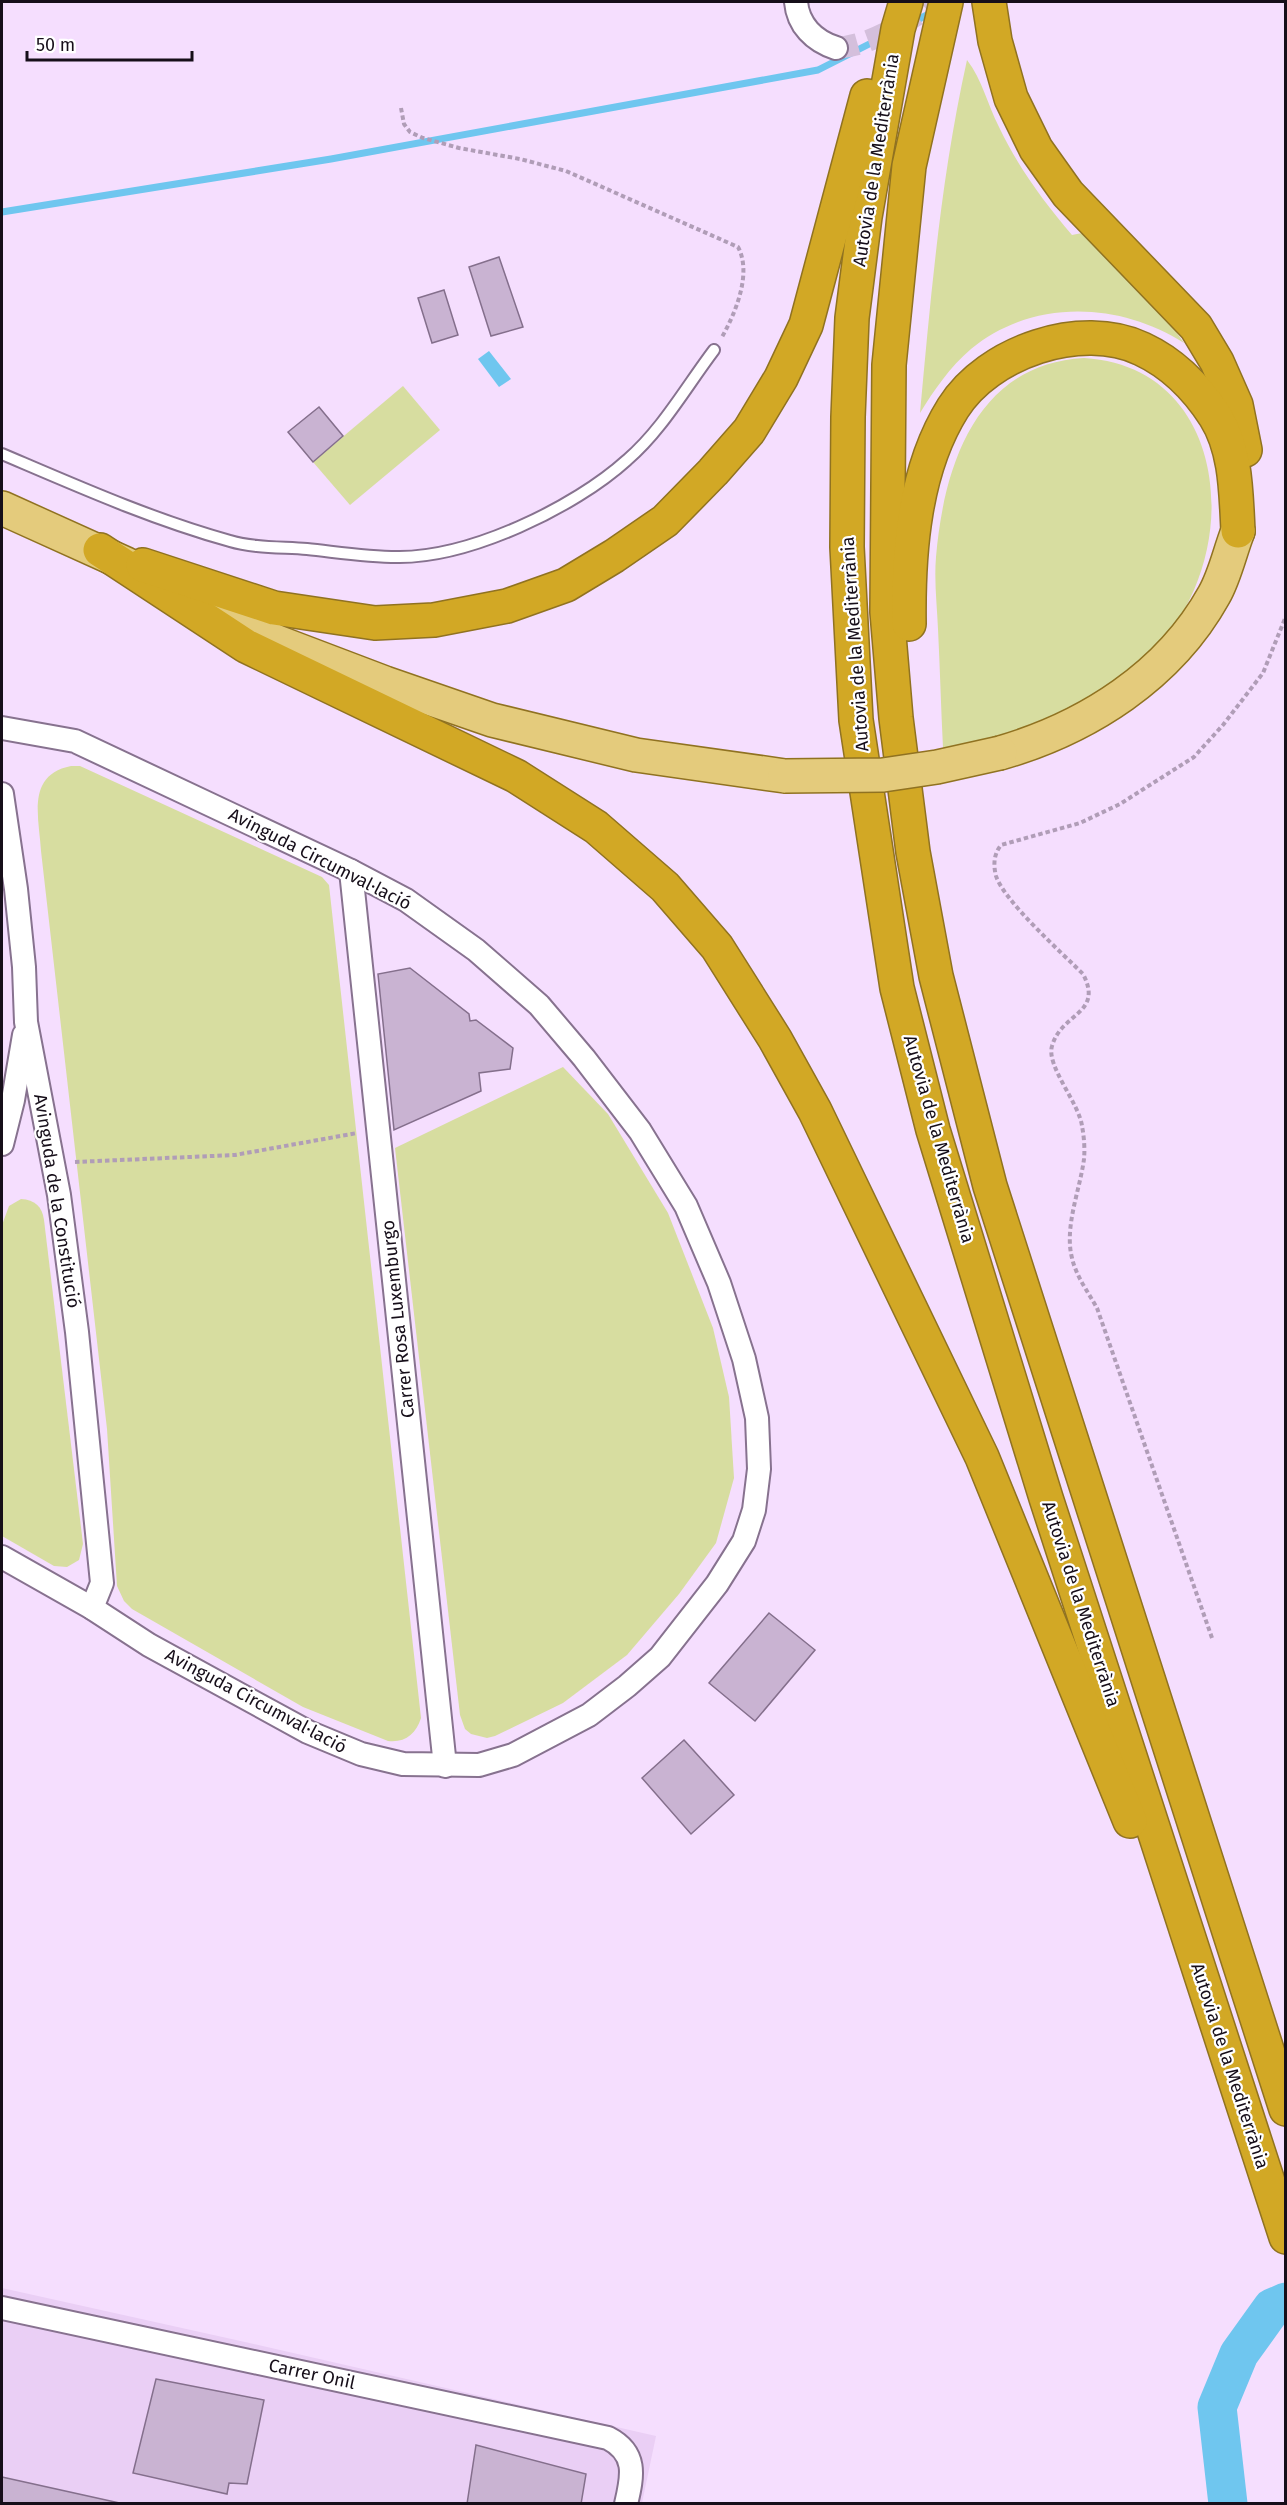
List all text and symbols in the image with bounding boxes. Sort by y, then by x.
scale bar [27,24,192,62]
text: 50 m [36,34,75,56]
street label: Autovia de la Mediterrània [848,52,904,268]
street label: Autovia de la Mediterrània [837,536,873,752]
street label: Avinguda Circumval·lació [225,803,415,915]
street label: Autovia de la Mediterrània [899,1033,979,1245]
street label: Avinguda de la Constitució [29,1092,85,1310]
street label: Carrer Rosa Luxemburgo [377,1219,419,1419]
street label: Autovia de la Mediterrània [1037,1498,1125,1710]
street label: Avinguda Circumval·lació [162,1644,350,1758]
street label: Autovia de la Mediterrània [1186,1960,1274,2172]
street label: Carrer Onil [267,2354,357,2394]

